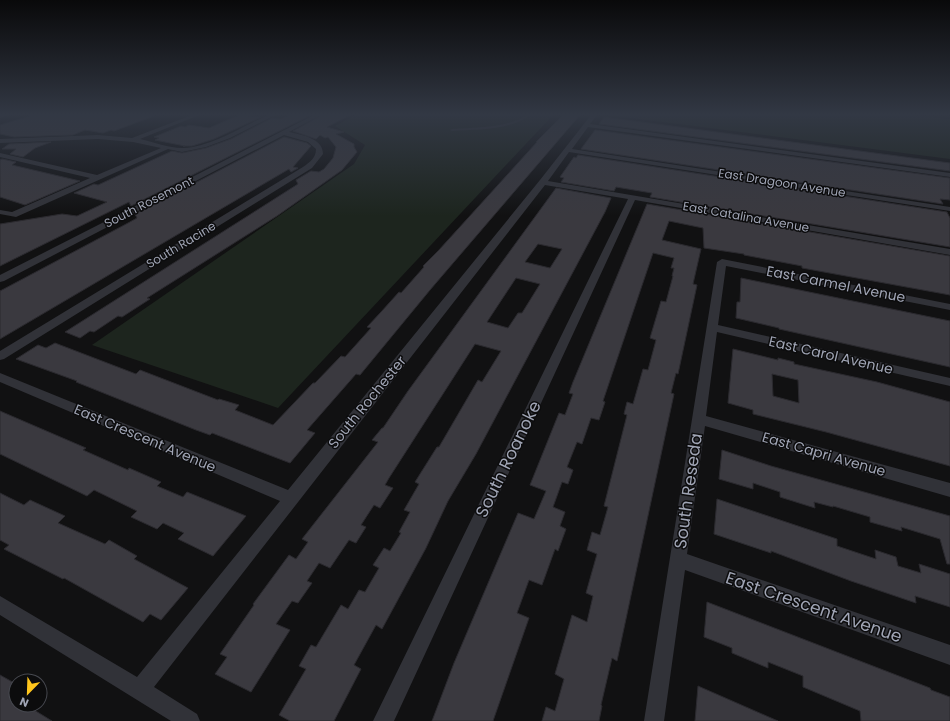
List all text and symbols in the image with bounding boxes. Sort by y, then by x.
street label: East Dragoon Avenue [717,164,847,201]
street label: South Rosemont [101,172,196,231]
street label: East Catalina Avenue [682,197,811,236]
street label: South Racine [143,217,219,272]
street label: East Carmel Avenue [765,261,907,307]
street label: East Carol Avenue [767,331,895,379]
street label: South Rochester [323,351,411,453]
street label: South Roanoke [469,397,547,521]
street label: East Crescent Avenue [71,399,219,477]
street label: East Capri Avenue [760,427,888,481]
street label: South Reseda [668,432,708,550]
street label: East Crescent Avenue [723,566,905,648]
north arrow [8,673,48,713]
text: N [17,693,31,711]

